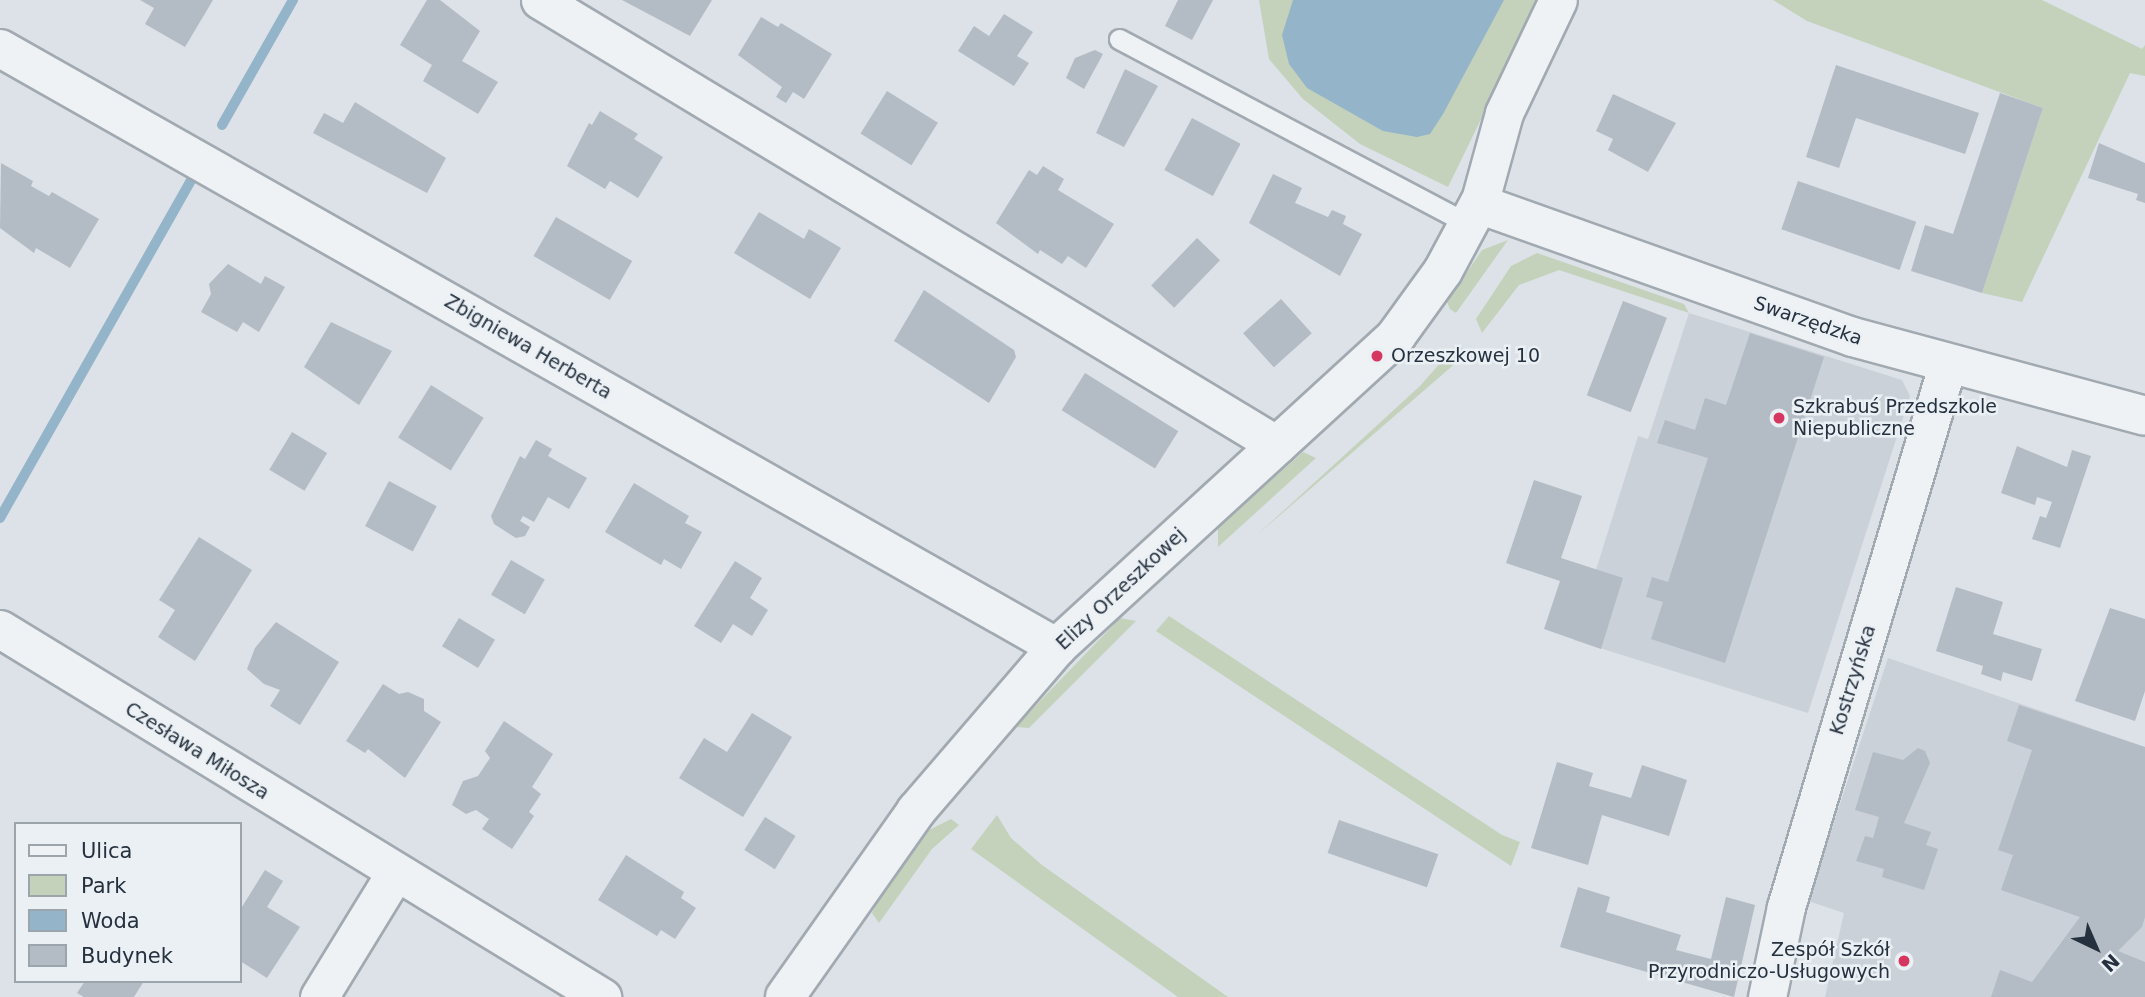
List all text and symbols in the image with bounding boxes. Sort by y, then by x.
street label: Zbigniewa Herberta [440,290,616,404]
street label: Swarzędzka [1751,292,1865,350]
place label: Orzeszkowej 10 [1391,345,1540,367]
marker: Orzeszkowej 10 [1369,348,1385,364]
place label: Szkrabuś Przedszkole Niepubliczne [1793,396,1997,440]
marker: Szkrabuś Przedszkole Niepubliczne [1771,410,1787,426]
street label: Elizy Orzeszkowej [1052,523,1190,655]
street label: Kostrzyńska [1825,622,1881,738]
street label: Czesława Miłosza [121,698,273,804]
legend [14,822,242,983]
text: Ulica [81,839,132,863]
text: Park [81,874,126,898]
text: Woda [81,909,140,933]
north arrow [2061,913,2131,983]
place label: Zespół Szkół Przyrodniczo-Usługowych [1648,939,1890,983]
text: Budynek [81,944,173,968]
text: N [2097,950,2124,977]
marker: Zespół Szkół Przyrodniczo-Usługowych [1896,953,1912,969]

